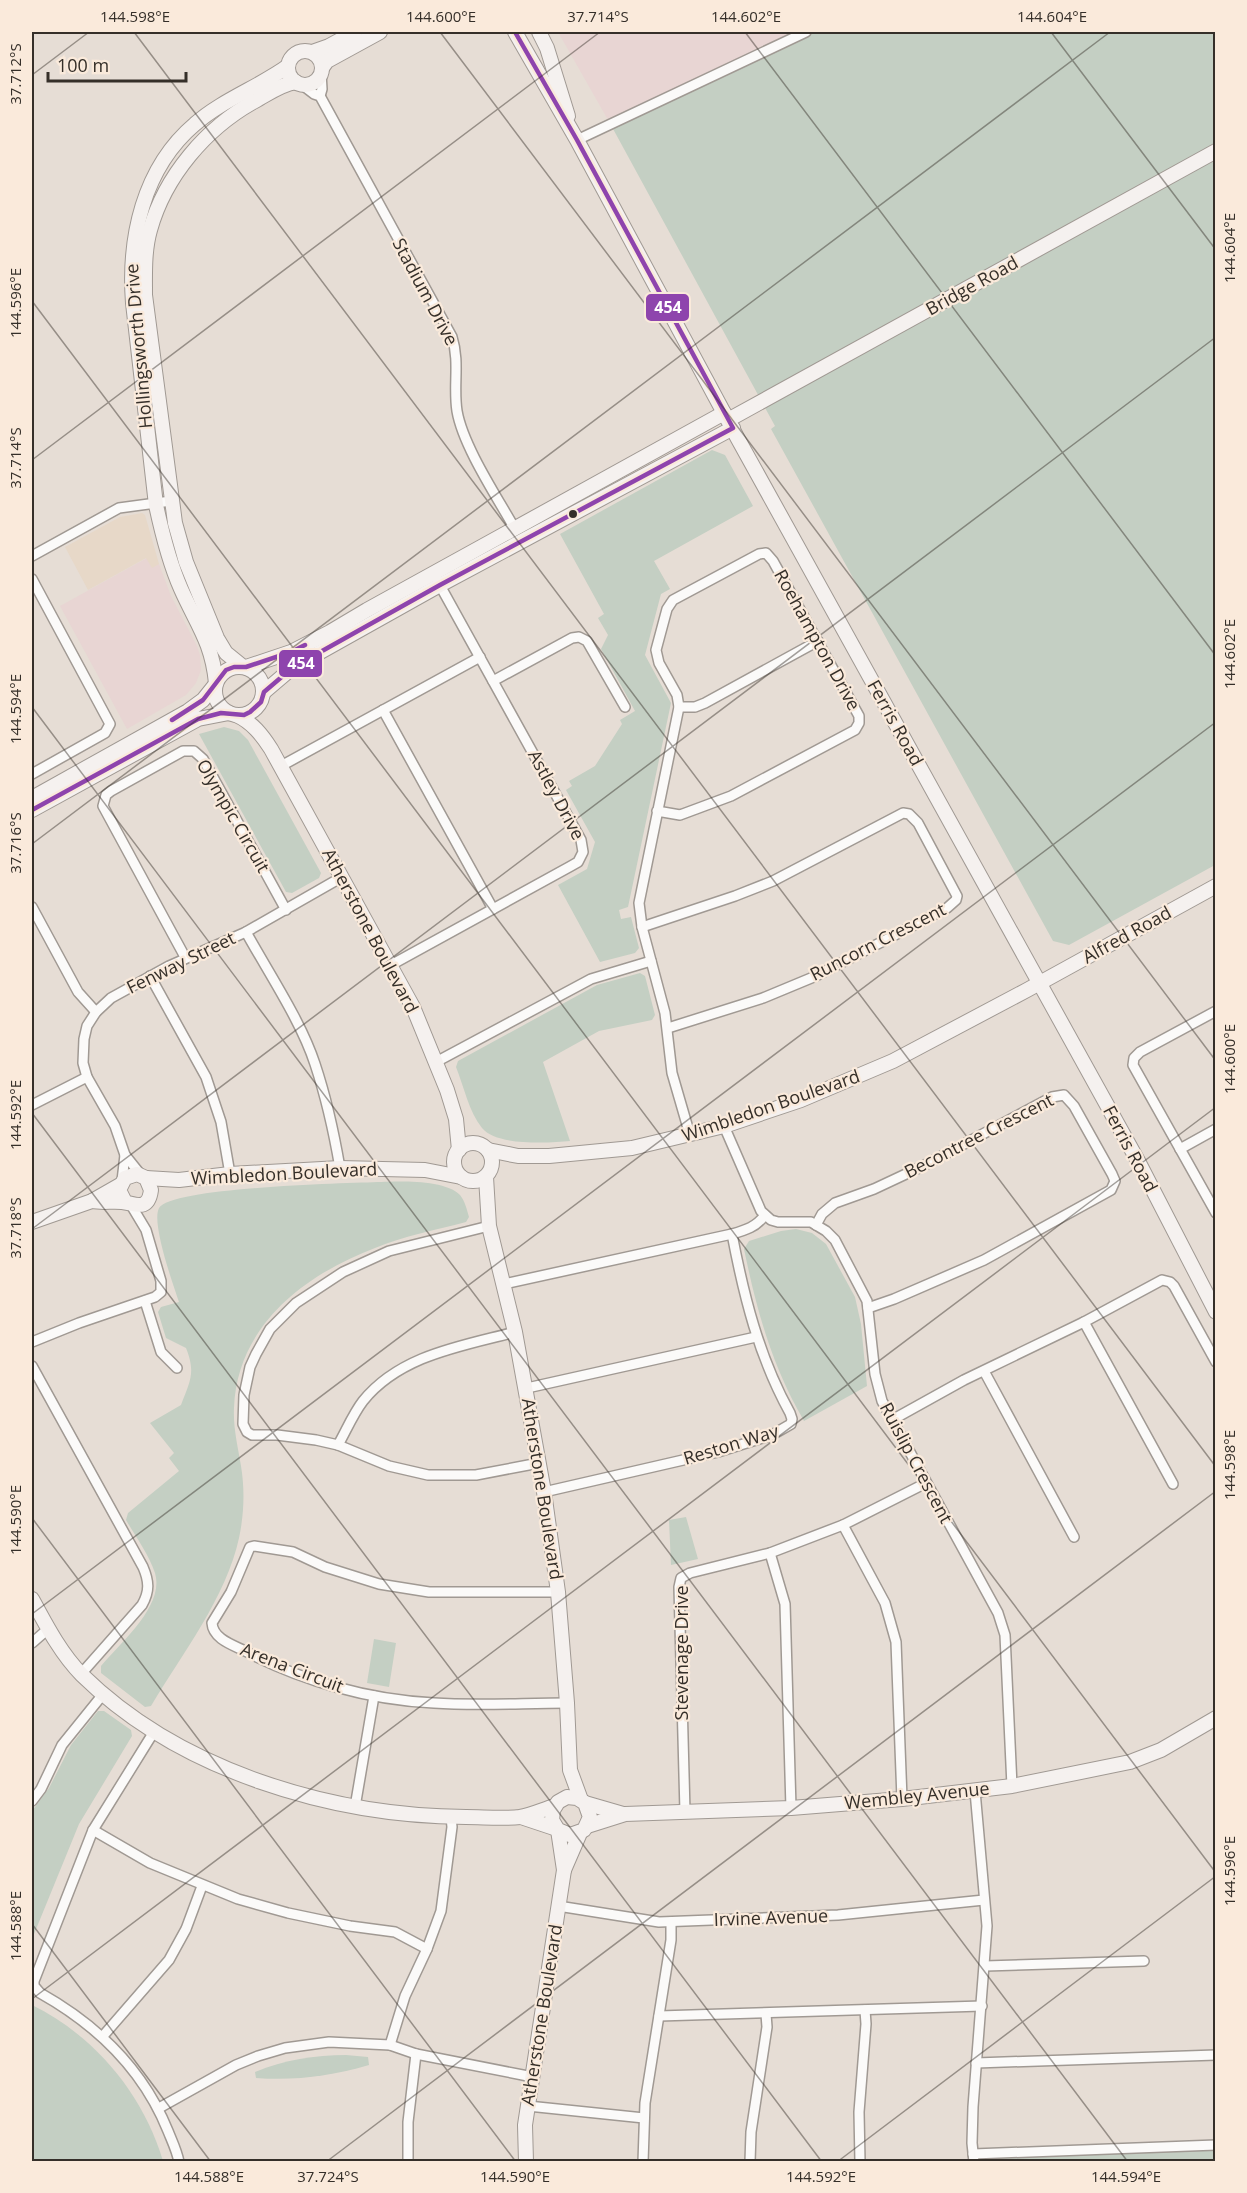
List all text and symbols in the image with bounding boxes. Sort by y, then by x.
text: 144.598°E [100,6,170,26]
text: 144.600°E [406,6,476,26]
text: 37.714°S [567,6,629,26]
text: 144.602°E [711,6,781,26]
text: 144.604°E [1017,6,1087,26]
text: 37.712°S [5,43,25,105]
scale bar [48,45,186,83]
text: 100 m [57,53,109,77]
text: 144.604°E [1219,213,1239,283]
street label: Stadium Drive [388,234,464,349]
street label: Bridge Road [921,250,1022,320]
street label: Hollingsworth Drive [119,263,157,430]
text: 144.596°E [5,268,25,338]
line badge: 454 [645,293,690,322]
text: 454 [654,296,682,318]
text: 37.714°S [5,427,25,489]
unlabelled marker [567,508,579,520]
street label: Roehampton Drive [769,565,867,714]
text: 144.602°E [1219,619,1239,689]
line badge: 454 [278,649,323,678]
text: 454 [287,652,315,674]
text: 144.594°E [5,674,25,744]
street label: Ferris Road [862,675,929,770]
street label: Astley Drive [523,745,591,844]
street label: Olympic Circuit [192,755,276,876]
text: 37.716°S [5,812,25,874]
street label: Atherstone Boulevard [317,844,425,1017]
street label: Runcorn Crescent [806,897,949,986]
street label: Alfred Road [1078,900,1175,968]
street label: Fenway Street [122,925,239,999]
text: 144.600°E [1219,1024,1239,1094]
street label: Wimbledon Boulevard [679,1063,863,1147]
text: 144.592°E [5,1080,25,1150]
street label: Becontree Crescent [900,1087,1057,1183]
street label: Ferris Road [1098,1101,1164,1196]
street label: Wimbledon Boulevard [190,1156,378,1190]
text: 37.718°S [5,1197,25,1259]
street label: Atherstone Boulevard [517,1396,569,1581]
street label: Ruislip Crescent [875,1398,959,1527]
street label: Reston Way [680,1418,782,1470]
text: 144.598°E [1219,1430,1239,1500]
text: 144.590°E [5,1485,25,1555]
street label: Stevenage Drive [669,1585,693,1721]
street label: Arena Circuit [237,1636,347,1698]
street label: Wembley Avenue [843,1775,990,1815]
text: 144.596°E [1219,1836,1239,1906]
text: 144.588°E [5,1891,25,1961]
street label: Irvine Avenue [713,1903,829,1931]
street label: Atherstone Boulevard [515,1922,567,2107]
text: 144.588°E [174,2166,244,2186]
text: 37.724°S [297,2166,359,2186]
text: 144.590°E [480,2166,550,2186]
text: 144.592°E [786,2166,856,2186]
text: 144.594°E [1091,2166,1161,2186]

